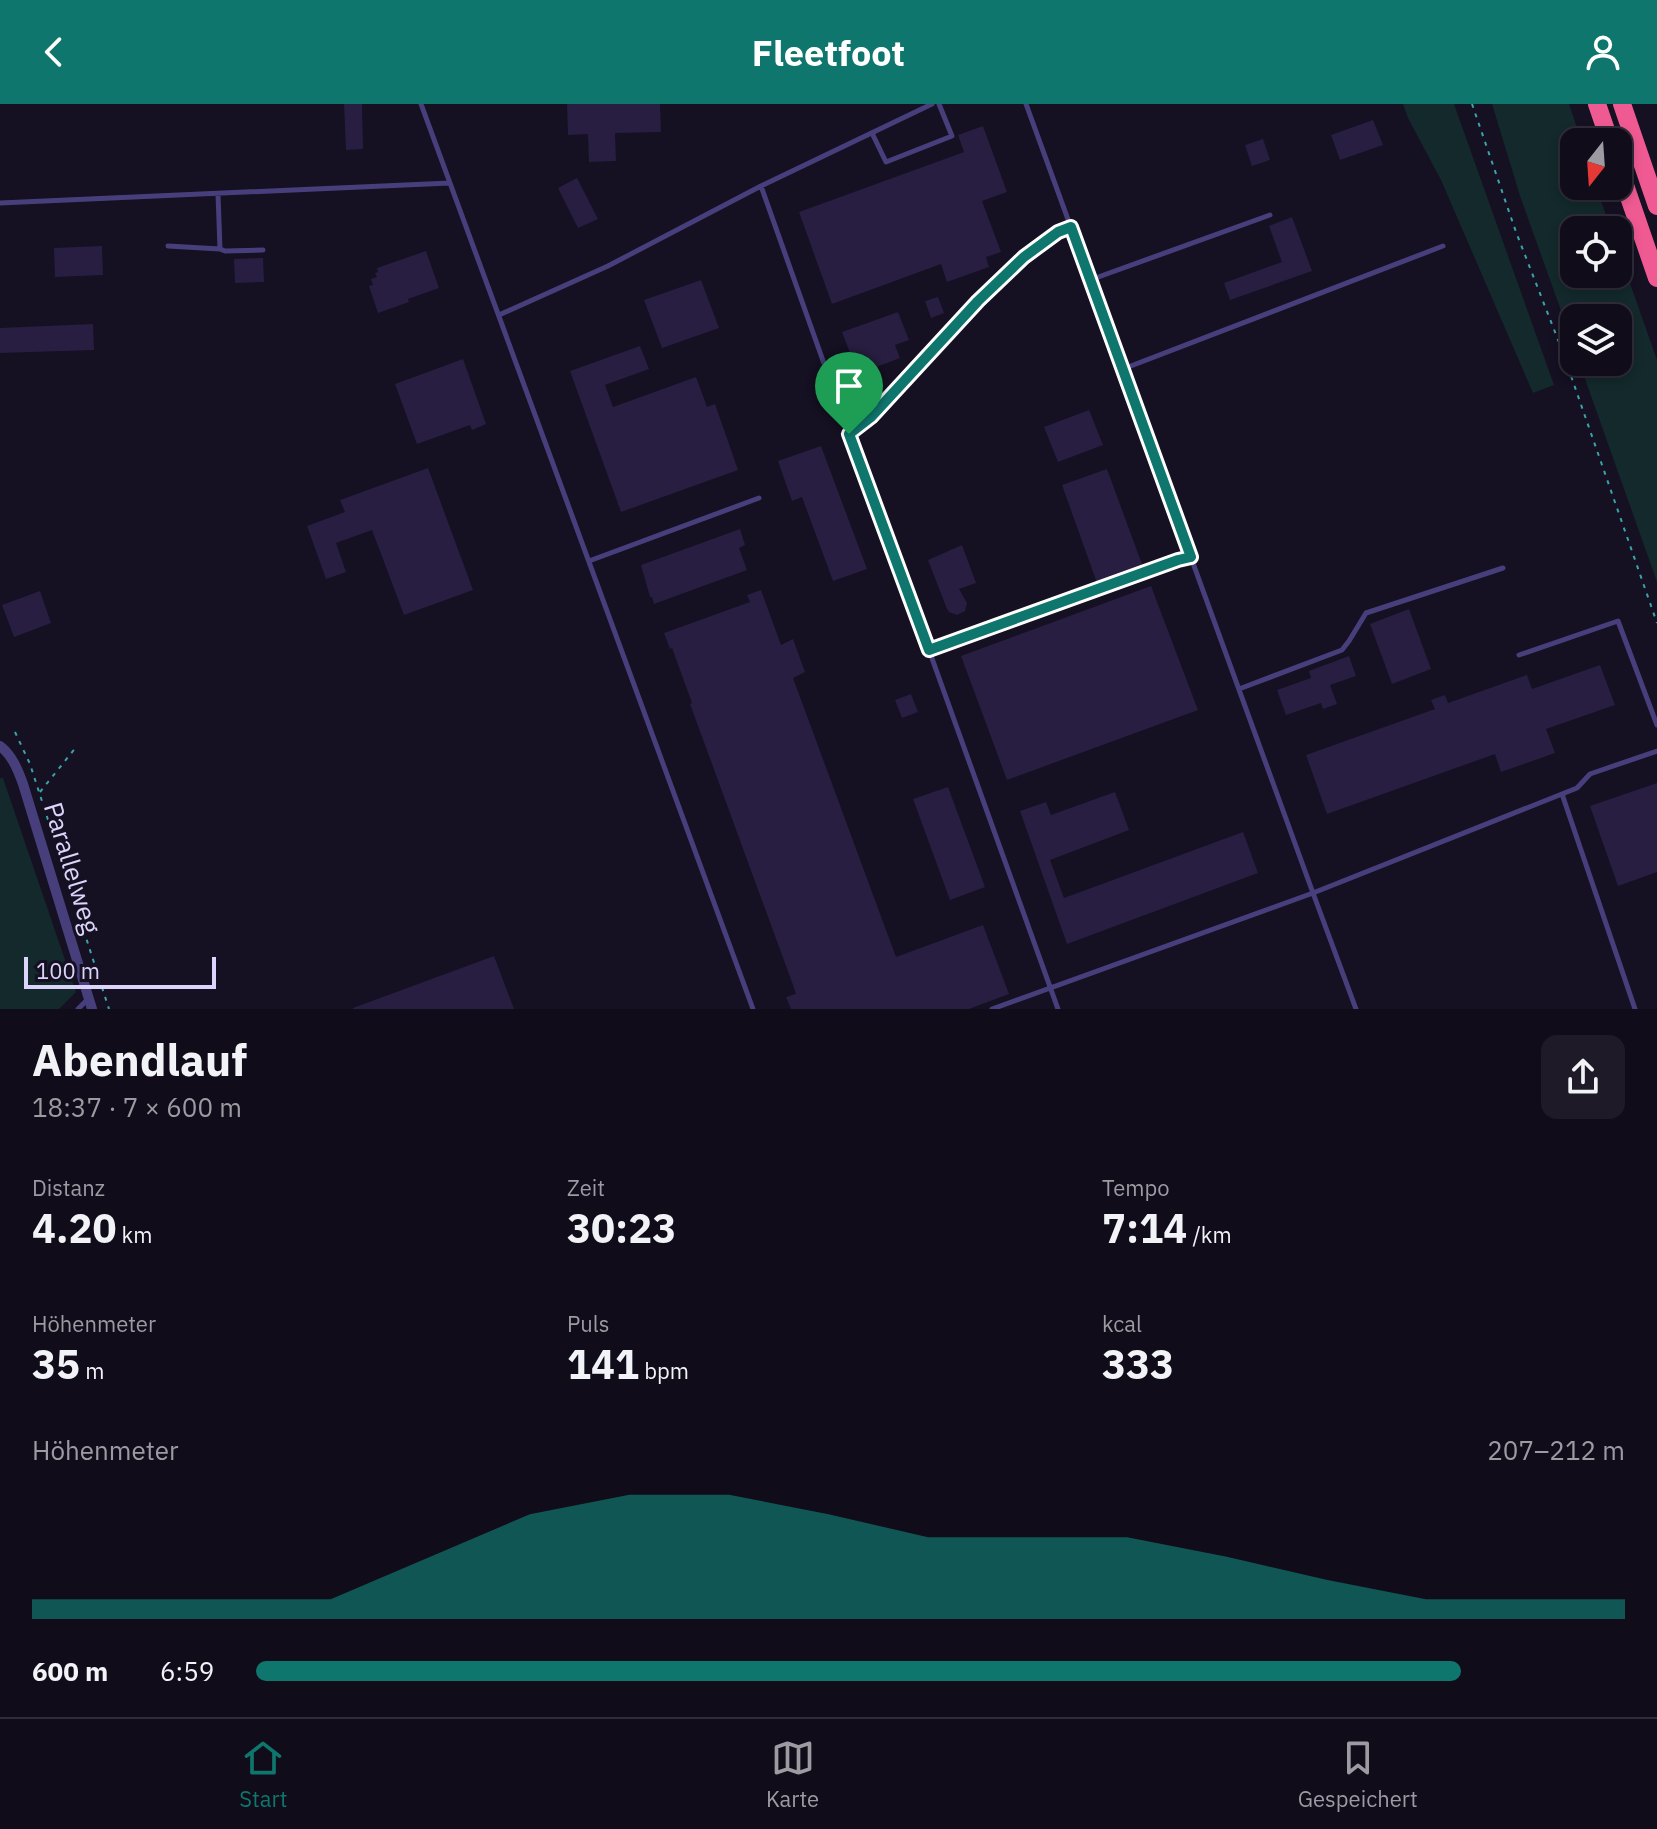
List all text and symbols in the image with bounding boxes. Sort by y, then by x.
text: Fleetfoot [752,29,905,76]
icon: back [32,30,76,74]
icon: person [1581,30,1625,74]
north arrow [1560,128,1632,200]
map controls [1560,128,1632,376]
button: locate [1560,216,1632,288]
button: layers [1560,304,1632,376]
pin [815,352,883,434]
icon: arrive [827,364,871,408]
street label: Parallelweg [37,798,109,938]
scale bar [24,953,216,989]
text: 100 m [36,956,100,985]
text: Abendlauf [32,1031,247,1088]
button: share [1541,1035,1625,1119]
text: 18:37 · 7 × 600 m [32,1090,242,1124]
text: Distanz [32,1173,105,1202]
text: Zeit [567,1173,605,1202]
text: Tempo [1102,1173,1170,1202]
text: 4.20 [32,1202,116,1254]
text: 30:23 [567,1202,676,1254]
text: 7:14 [1102,1202,1187,1254]
text: km [116,1220,152,1249]
text: /km [1187,1220,1232,1249]
text: Höhenmeter [32,1309,156,1338]
text: Puls [567,1309,610,1338]
text: kcal [1102,1309,1142,1338]
text: 35 [32,1338,80,1390]
text: 141 [567,1338,639,1390]
text: 333 [1102,1338,1174,1390]
text: m [80,1356,104,1385]
text: bpm [639,1356,689,1385]
text: Höhenmeter [32,1433,179,1467]
text: 207–212 m [1487,1433,1625,1467]
text: 600 m [32,1654,108,1688]
text: 6:59 [160,1654,214,1688]
tab: Start [239,1736,287,1813]
tab: Karte [766,1736,819,1813]
tab: Gespeichert [1298,1736,1418,1813]

